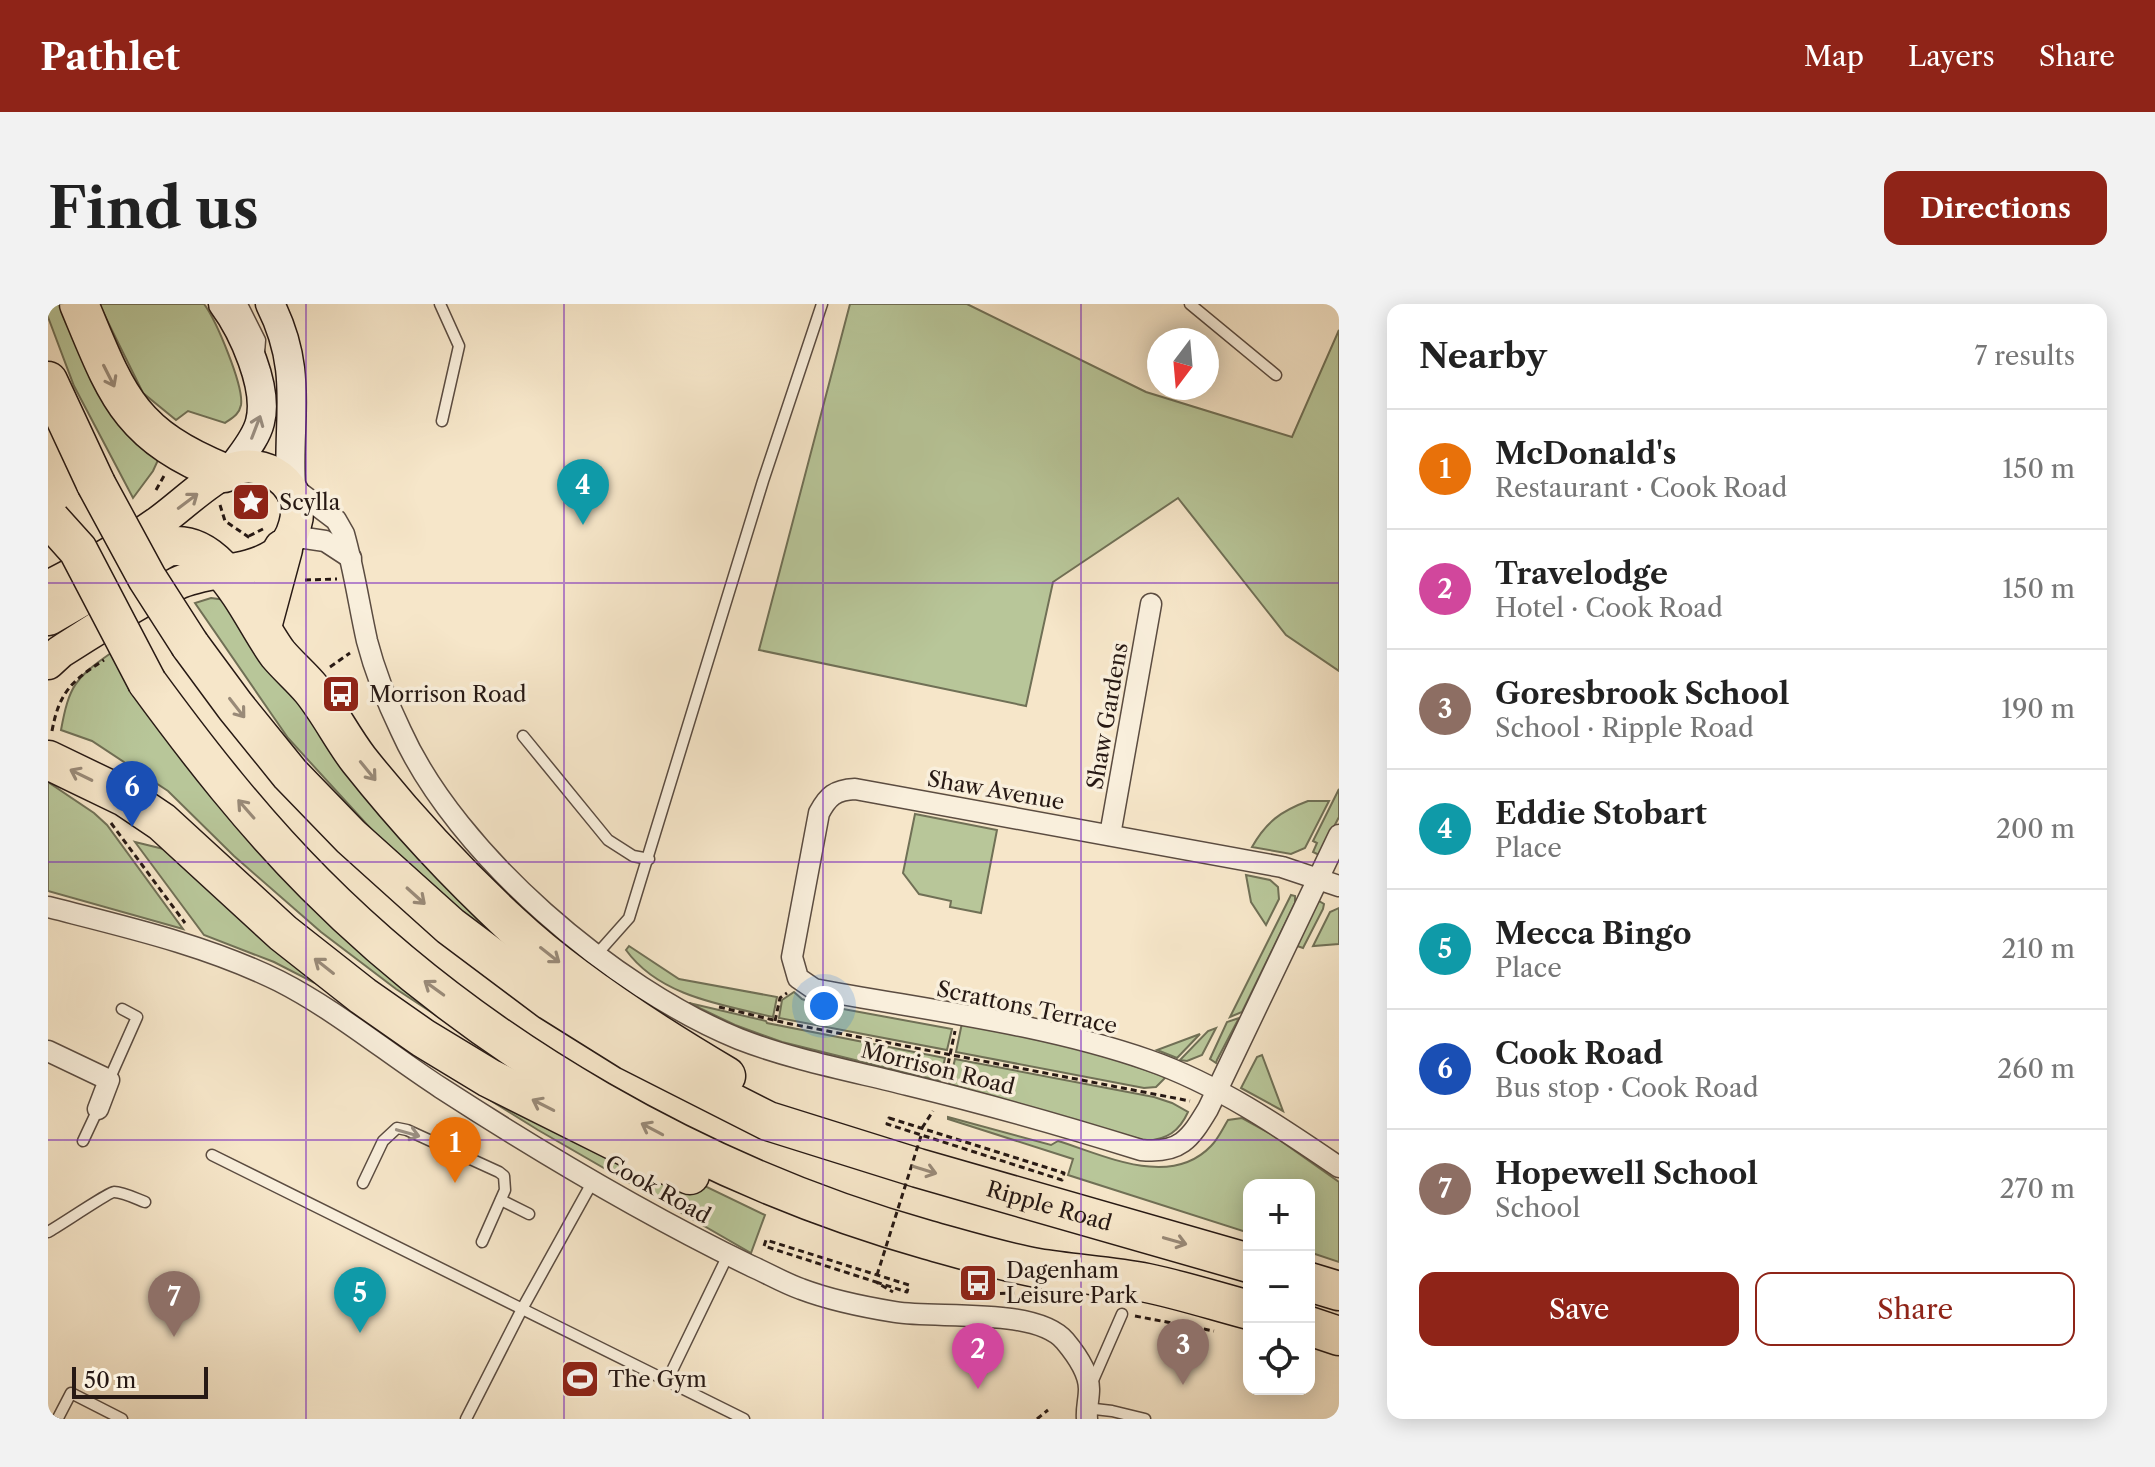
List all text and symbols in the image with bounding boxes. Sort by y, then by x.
text: Pathlet [40,33,180,80]
text: Map [1804,39,1864,73]
text: Layers [1908,39,1995,73]
text: Share [2039,39,2115,73]
button: Directions [1884,171,2107,245]
text: Find us [48,174,259,243]
north arrow [1147,328,1219,400]
text: Nearby [1419,335,1547,377]
text: 7 results [1975,340,2075,372]
one-way arrow [102,363,118,387]
one-way arrow [250,415,264,440]
text: McDonald's [1495,435,1676,472]
text: 1 [1439,453,1451,485]
text: 150 m [2002,453,2075,485]
pin: 4 [557,459,609,525]
text: Restaurant · Cook Road [1495,472,1787,504]
place icon: Scylla [230,481,272,523]
place label: Scylla [279,489,341,516]
one-way arrow [176,492,198,509]
text: Travelodge [1495,555,1668,592]
text: 2 [1437,573,1453,605]
text: 150 m [2002,573,2075,605]
text: Hotel · Cook Road [1495,592,1723,624]
street label: Shaw Gardens [1081,641,1134,792]
bus stop icon: Morrison Road [320,673,362,715]
text: Goresbrook School [1495,675,1789,712]
place label: Morrison Road [369,681,527,708]
text: 3 [1438,693,1452,725]
text: 190 m [2001,693,2075,725]
one-way arrow [228,697,245,718]
text: School · Ripple Road [1495,712,1754,744]
one-way arrow [359,760,377,781]
pin: 6 [106,761,158,827]
street label: Shaw Avenue [925,765,1067,816]
one-way arrow [70,767,94,783]
text: Eddie Stobart [1495,795,1707,832]
one-way arrow [237,799,255,820]
text: 4 [1437,813,1453,845]
text: 200 m [1996,813,2075,845]
text: Place [1495,832,1562,864]
one-way arrow [405,886,425,904]
text: Mecca Bingo [1495,915,1691,952]
text: 5 [1438,933,1452,965]
text: 210 m [2002,933,2075,965]
one-way arrow [539,947,560,964]
text: Place [1495,952,1562,984]
one-way arrow [314,957,335,974]
street label: Scrattons Terrace [934,975,1120,1040]
one-way arrow [424,979,446,996]
your location [804,986,844,1026]
text: Cook Road [1495,1035,1663,1072]
street label: Morrison Road [858,1036,1018,1101]
text: 6 [1437,1053,1453,1085]
text: 260 m [1997,1053,2075,1085]
text: Bus stop · Cook Road [1495,1072,1759,1104]
one-way arrow [532,1097,556,1112]
pin: 1 [429,1117,481,1183]
one-way arrow [641,1121,664,1137]
one-way arrow [395,1127,420,1141]
street label: Cook Road [600,1149,715,1229]
text: Hopewell School [1495,1155,1758,1192]
one-way arrow [911,1163,937,1178]
text: 7 [1438,1173,1452,1205]
text: 270 m [2000,1173,2075,1205]
street label: Ripple Road [983,1175,1115,1237]
map controls [1243,1179,1315,1395]
button: + [1243,1179,1315,1251]
text: School [1495,1192,1580,1224]
one-way arrow [1161,1235,1187,1250]
button: − [1243,1251,1315,1323]
place label: Dagenham Leisure Park [1006,1257,1139,1309]
bus stop icon: Dagenham Leisure Park [957,1262,999,1304]
pin: 5 [334,1267,386,1333]
pin: 7 [148,1271,200,1337]
button: Save [1419,1272,1739,1346]
button: Share [1755,1272,2075,1346]
pin: 3 [1157,1319,1209,1385]
pin: 2 [952,1323,1004,1389]
button: locate [1243,1323,1315,1395]
sports icon: The Gym [559,1358,601,1400]
scale bar [72,1363,208,1399]
place label: The Gym [608,1366,707,1393]
text: 50 m [84,1367,136,1394]

